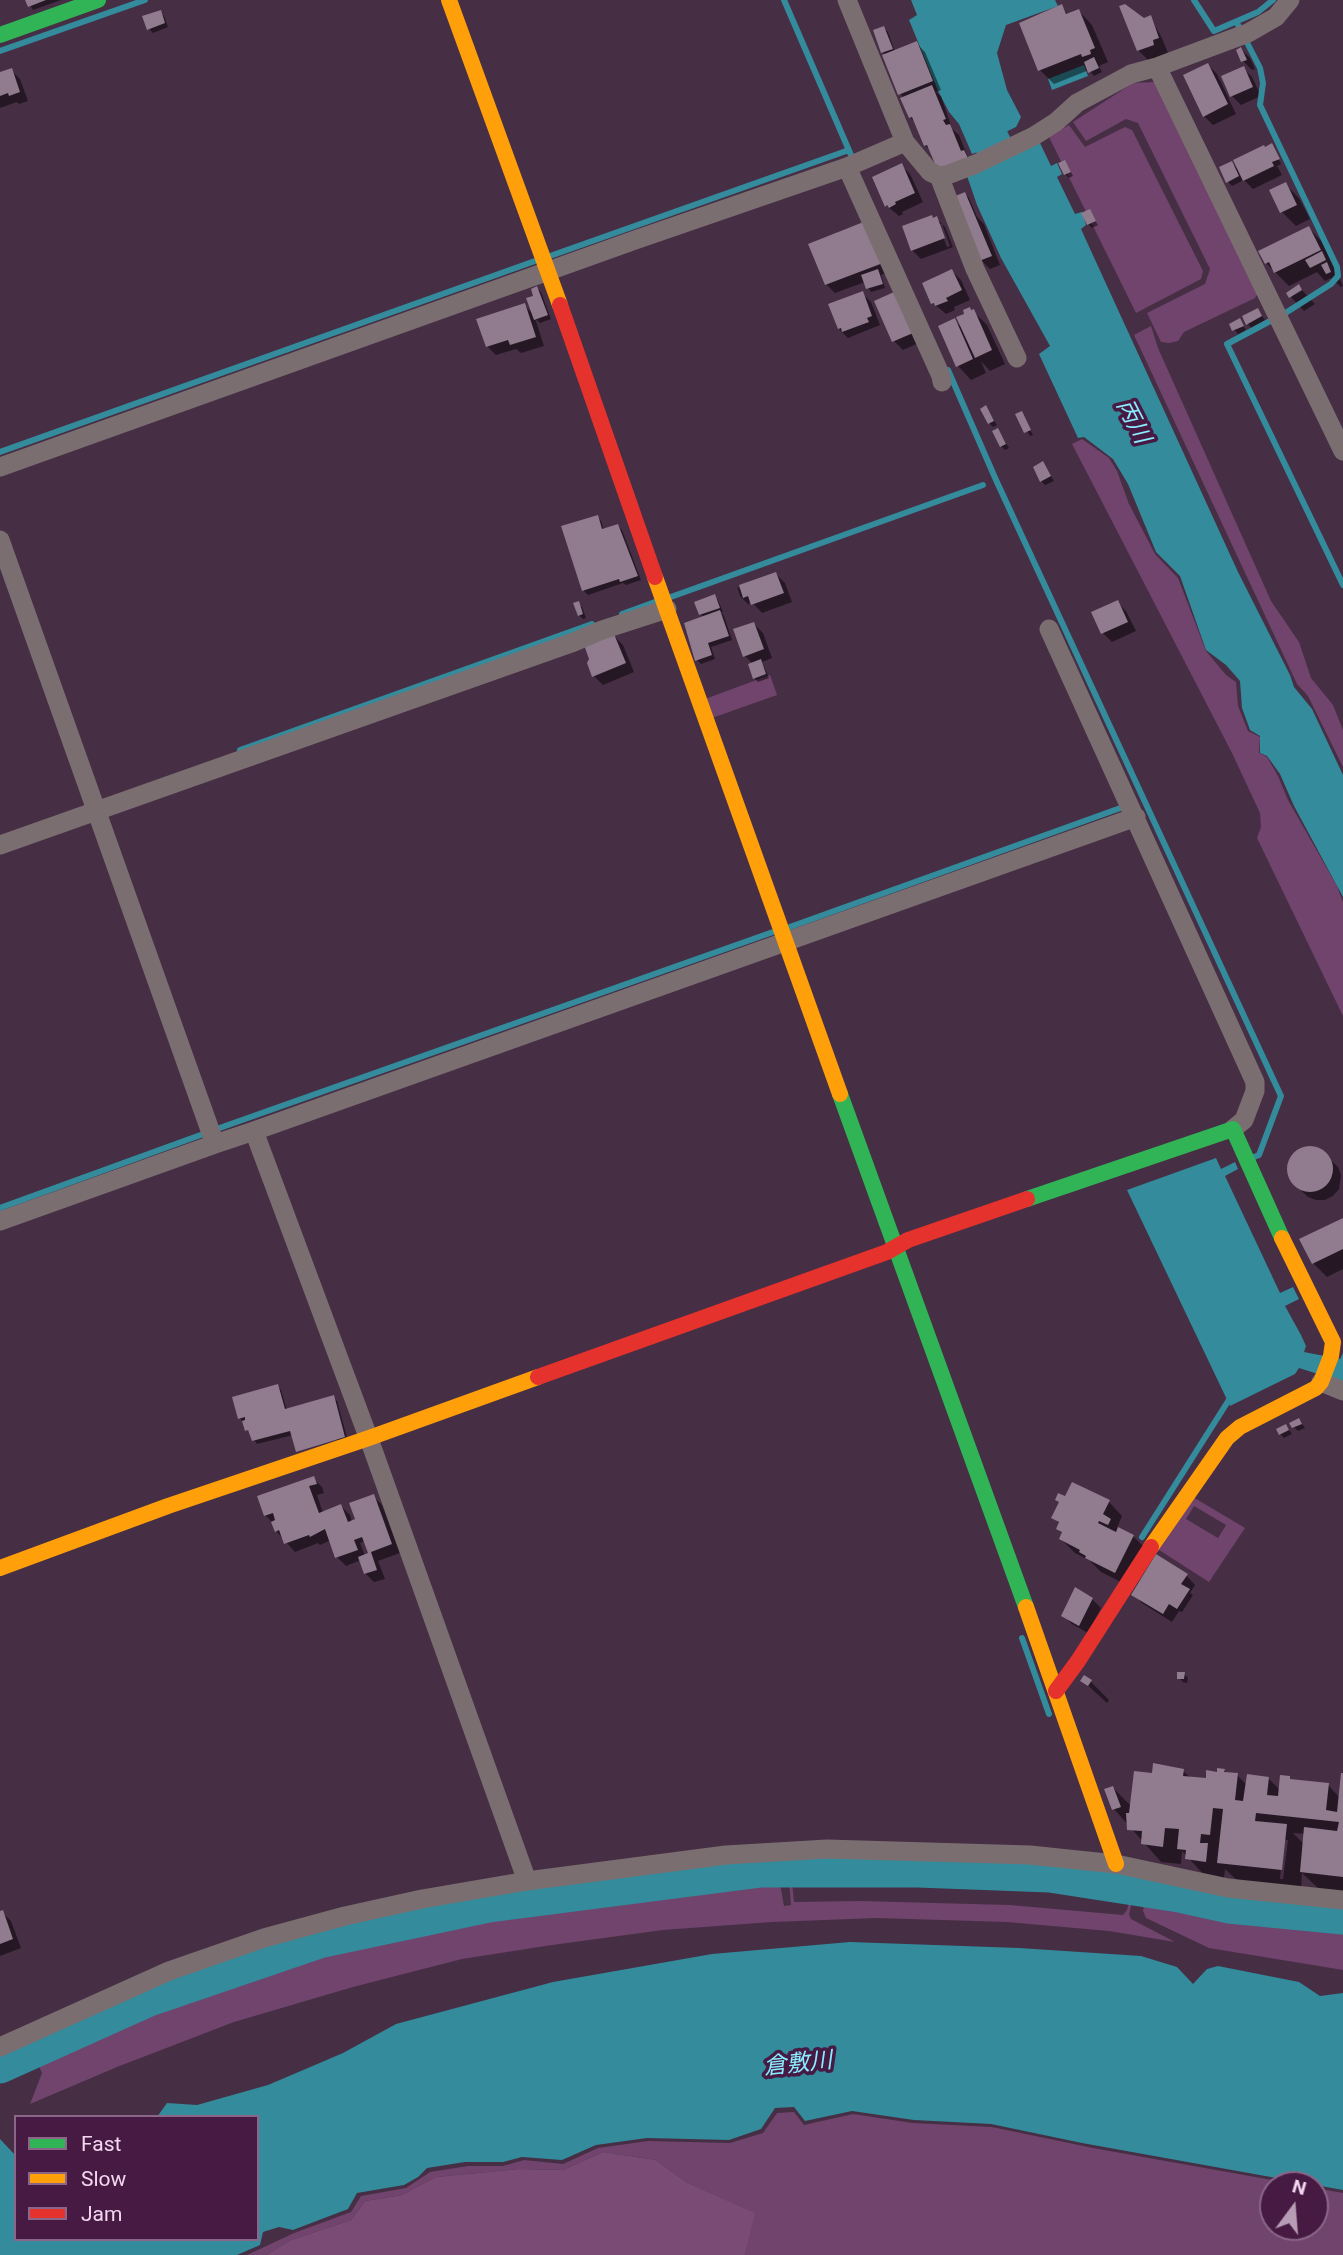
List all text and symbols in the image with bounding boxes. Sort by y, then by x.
water label: 丙川 [1109,395,1155,449]
water label: 倉敷川 [762,2048,834,2082]
legend [14,2115,259,2241]
text: Fast [81,2132,121,2156]
text: Slow [81,2167,126,2191]
north arrow [1259,2171,1329,2241]
text: N [1290,2174,1309,2200]
text: Jam [81,2202,122,2226]

